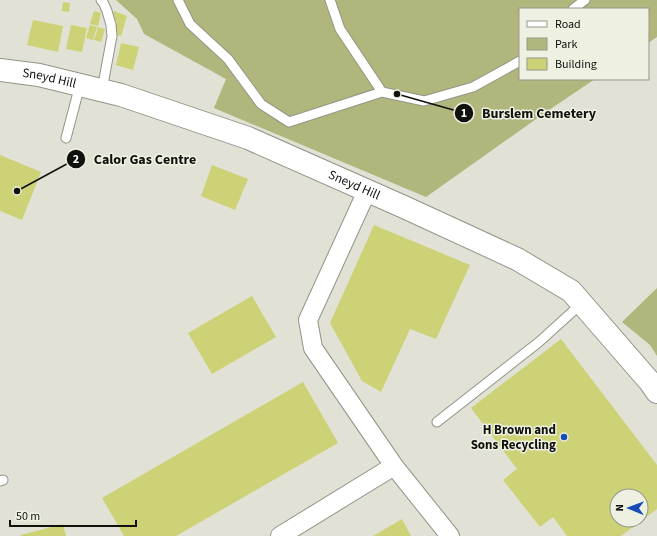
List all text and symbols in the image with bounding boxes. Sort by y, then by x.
legend [519,8,649,80]
text: Road [555,16,581,33]
text: Park [555,36,577,53]
text: Building [555,56,597,73]
street label: Sneyd Hill [21,64,78,93]
callout: Burslem Cemetery [454,100,604,126]
text: Burslem Cemetery [482,104,597,124]
text: 1 [461,105,467,122]
callout: Calor Gas Centre [66,146,204,172]
text: Calor Gas Centre [94,150,196,170]
text: 2 [73,151,79,168]
street label: Sneyd Hill [326,166,383,204]
place label: H Brown and Sons Recycling [471,421,556,454]
marker: H Brown and Sons Recycling [559,432,569,442]
north arrow [609,488,649,528]
scale bar [10,502,136,528]
text: N [612,504,627,512]
text: 50 m [16,508,40,525]

